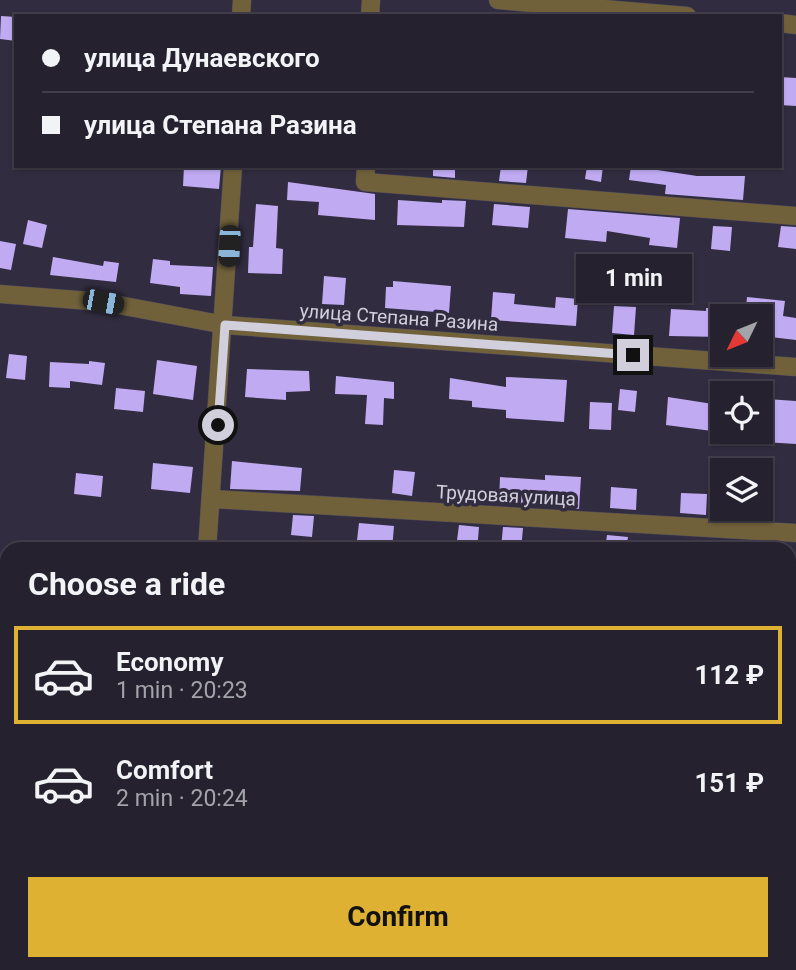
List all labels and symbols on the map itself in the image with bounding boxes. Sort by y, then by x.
car [218,224,241,268]
callout: 1 min [575,254,691,302]
car [81,288,126,316]
street label: улица Степана Разина [299,299,499,336]
north arrow [710,304,774,368]
route end [617,339,649,371]
route start [202,409,234,441]
street label: Трудовая улица [435,480,577,511]

